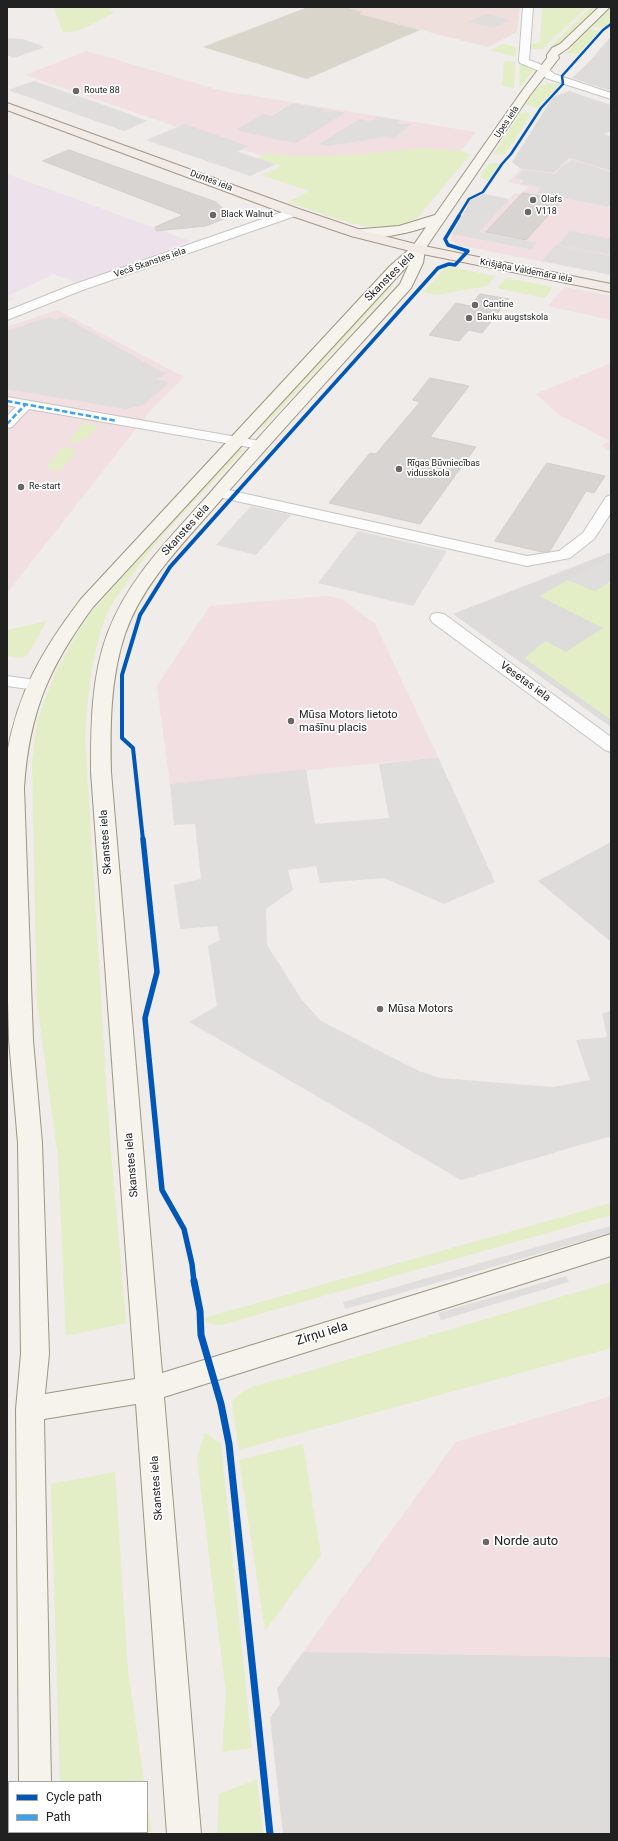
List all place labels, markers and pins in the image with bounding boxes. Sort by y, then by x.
marker: Route 88 [71,86,81,96]
place label: Route 88 [84,86,120,96]
marker: Olafs [528,195,538,205]
place label: Olafs [541,195,562,205]
marker: V118 [523,207,533,217]
place label: V118 [536,207,557,217]
marker: Black Walnut [208,210,218,220]
place label: Black Walnut [221,210,273,220]
marker: Cantine [470,300,480,310]
place label: Cantine [483,300,514,310]
marker: Banku augstskola [464,313,474,323]
place label: Banku augstskola [477,313,548,323]
place label: Rīgas Būvniecības vidusskola [407,459,480,480]
marker: Rīgas Būvniecības vidusskola [394,464,404,474]
marker: Re-start [16,482,26,492]
place label: Re-start [29,482,61,492]
place label: Mūsa Motors lietoto mašīnu placis [299,708,398,734]
marker: Mūsa Motors lietoto mašīnu placis [286,716,296,726]
place label: Mūsa Motors [388,1002,453,1016]
marker: Mūsa Motors [375,1004,385,1014]
place label: Norde auto [494,1534,558,1550]
marker: Norde auto [481,1537,491,1547]

